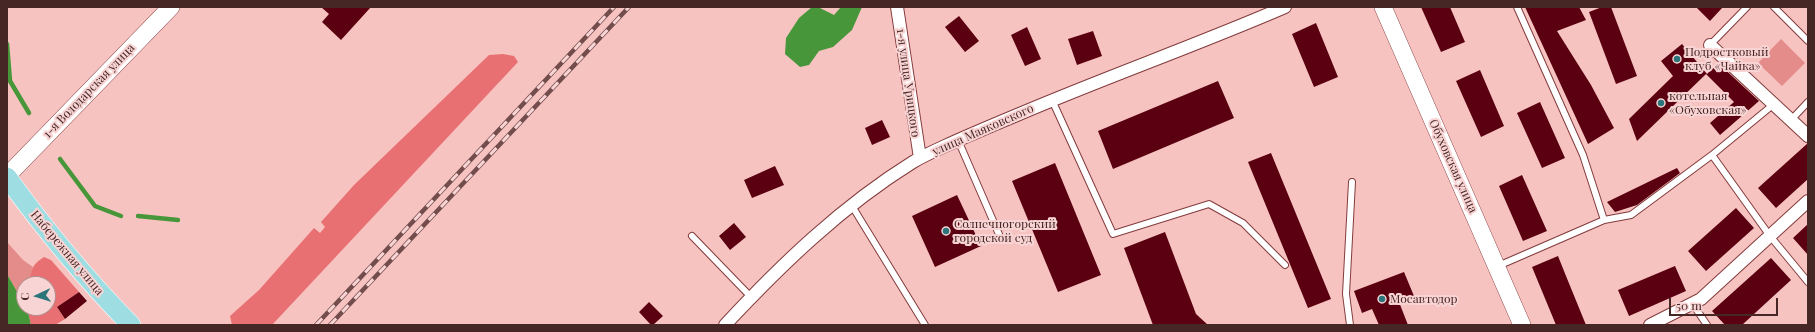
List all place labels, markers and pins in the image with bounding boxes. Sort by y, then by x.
place label: Подростковый клуб «Чайка» [1685,45,1768,73]
marker: Подростковый клуб «Чайка» [1672,54,1682,64]
place label: котельная «Обуховская» [1669,89,1747,117]
marker: котельная «Обуховская» [1656,98,1666,108]
place label: Солнечногорский городской суд [954,217,1056,245]
marker: Солнечногорский городской суд [941,226,951,236]
place label: Мосавтодор [1390,292,1458,306]
marker: Мосавтодор [1377,294,1387,304]

